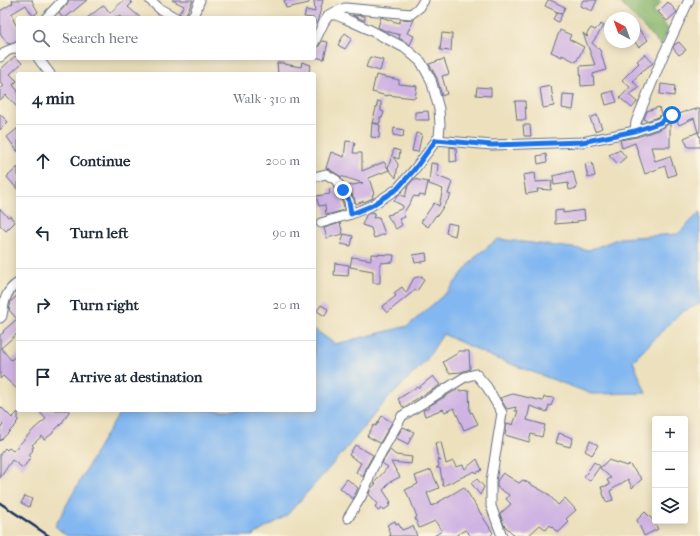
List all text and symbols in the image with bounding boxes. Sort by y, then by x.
north arrow [604,12,640,48]
search box [16,16,316,60]
icon: search [30,27,52,49]
text: Search here [62,29,138,47]
text: 4 min [32,88,75,108]
text: Walk · 310 m [233,91,300,106]
route start [663,106,681,124]
icon: ahead [32,150,54,172]
text: Continue [70,152,130,170]
text: 200 m [265,153,300,168]
route end [334,181,352,199]
icon: left [32,222,54,244]
text: Turn left [70,224,128,242]
text: 90 m [272,225,300,240]
icon: right [32,294,54,316]
text: Turn right [70,296,139,314]
text: 20 m [273,297,300,312]
icon: arrive [32,366,54,388]
text: Arrive at destination [70,368,202,386]
map controls [652,416,688,524]
button: + [652,416,688,452]
button: − [652,452,688,488]
button: layers [652,488,688,524]

